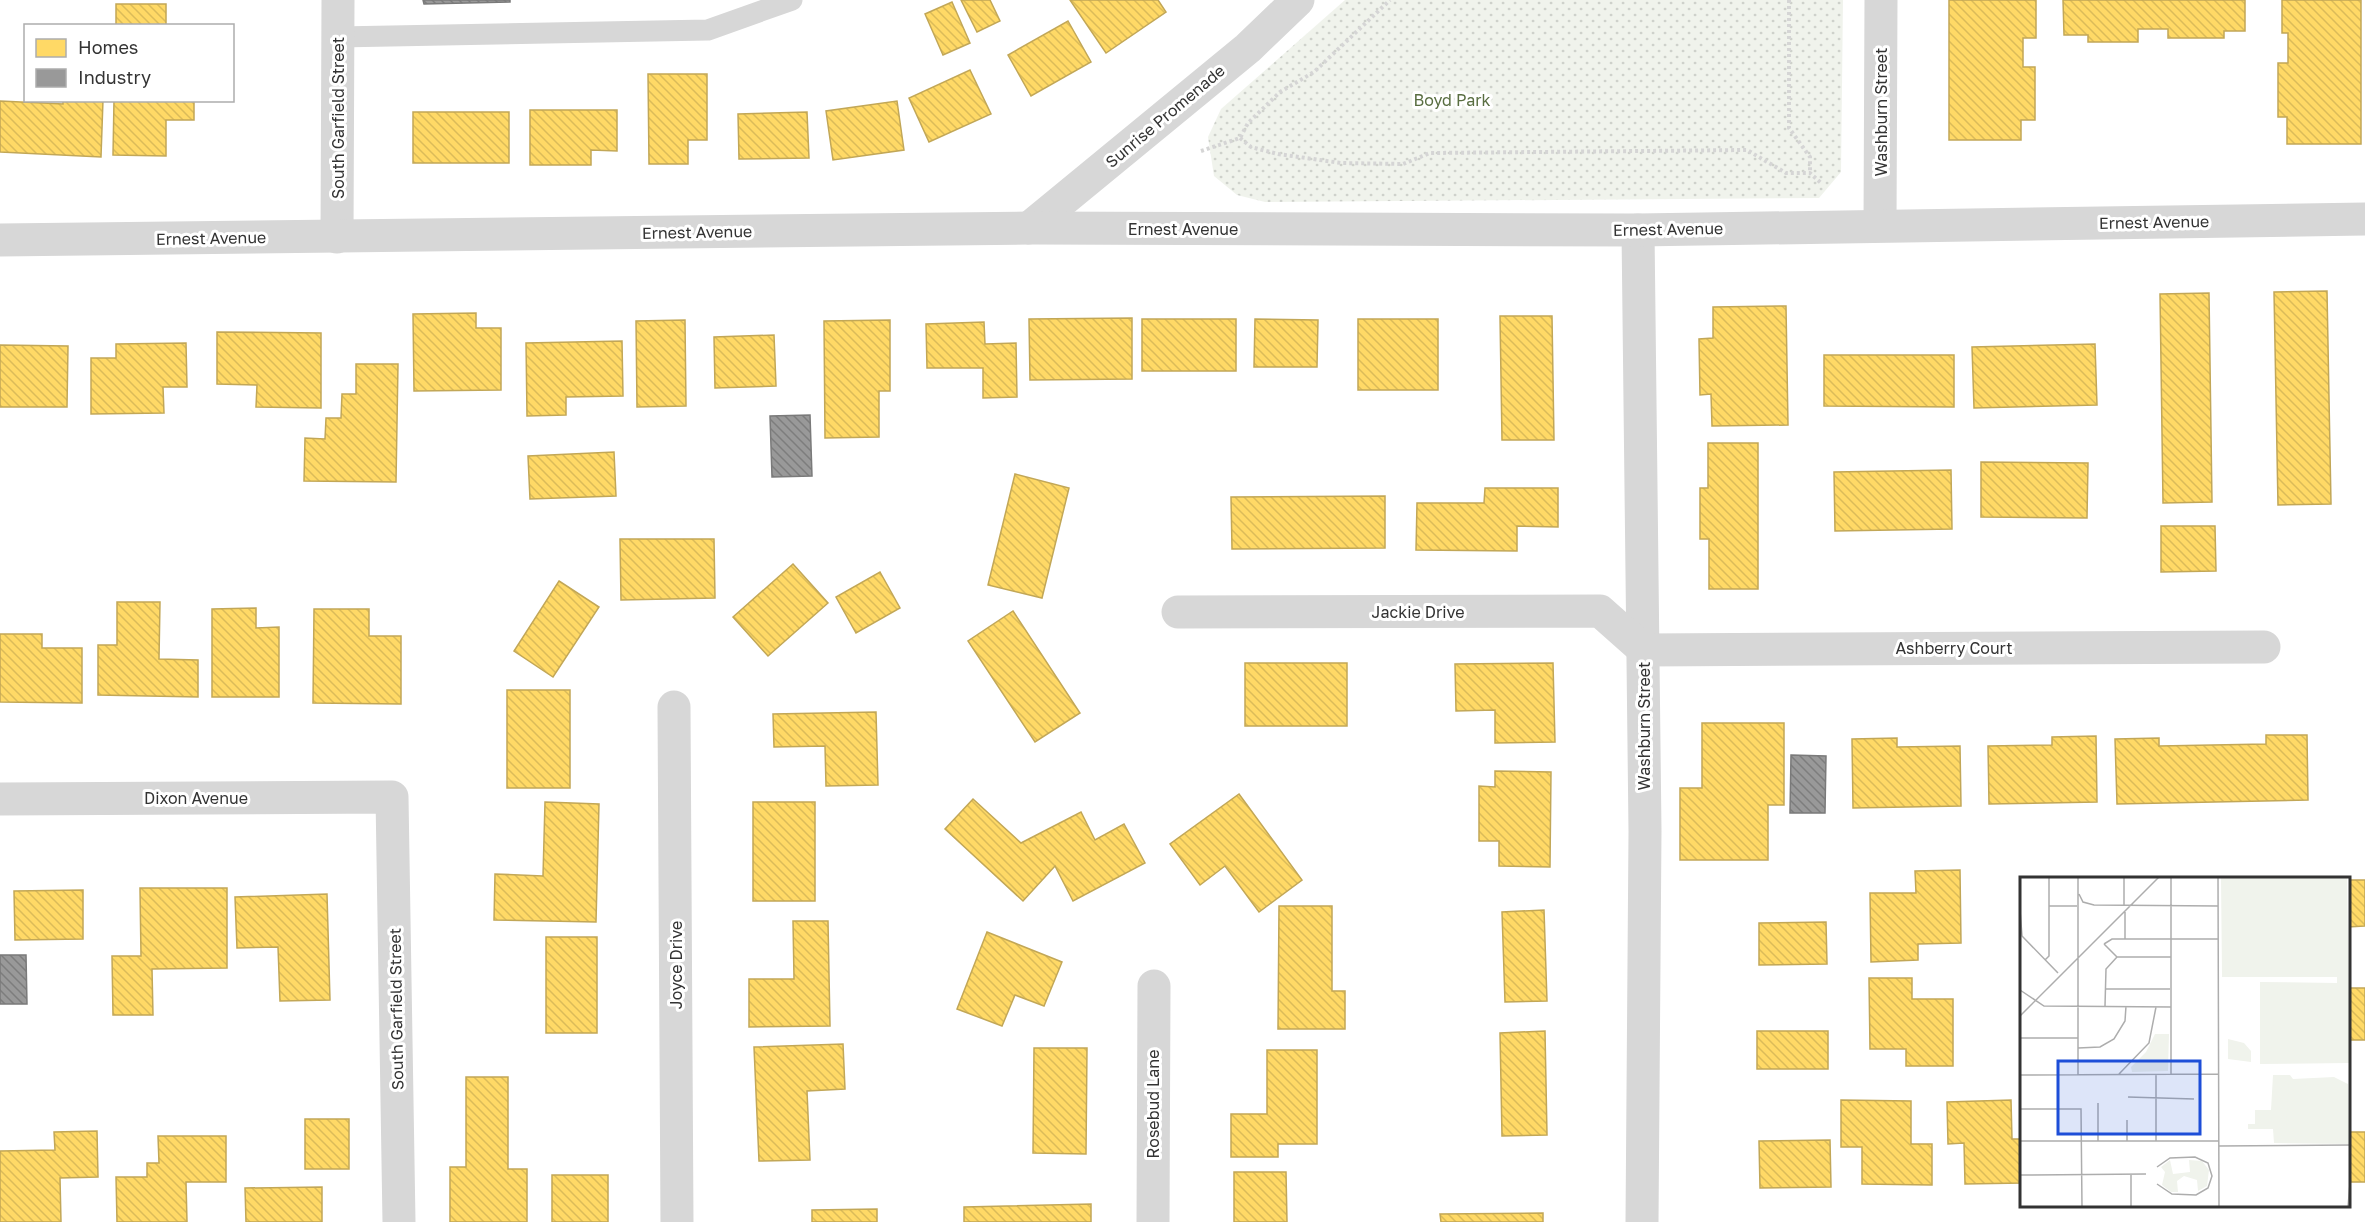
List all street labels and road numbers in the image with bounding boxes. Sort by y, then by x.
street label: South Garfield Street [328,37,348,199]
street label: Washburn Street [1871,47,1891,177]
street label: Sunrise Promenade [1101,60,1229,172]
street label: Ernest Avenue [2099,211,2209,233]
street label: Ernest Avenue [1613,218,1723,240]
street label: Ernest Avenue [1128,219,1238,239]
street label: Ernest Avenue [642,221,752,243]
street label: Ernest Avenue [156,227,266,249]
street label: Jackie Drive [1372,602,1464,622]
street label: Ashberry Court [1895,638,2013,658]
street label: Washburn Street [1634,661,1654,791]
street label: Dixon Avenue [144,788,248,808]
street label: Joyce Drive [666,921,686,1009]
street label: South Garfield Street [385,928,407,1090]
street label: Rosebud Lane [1143,1050,1163,1158]

